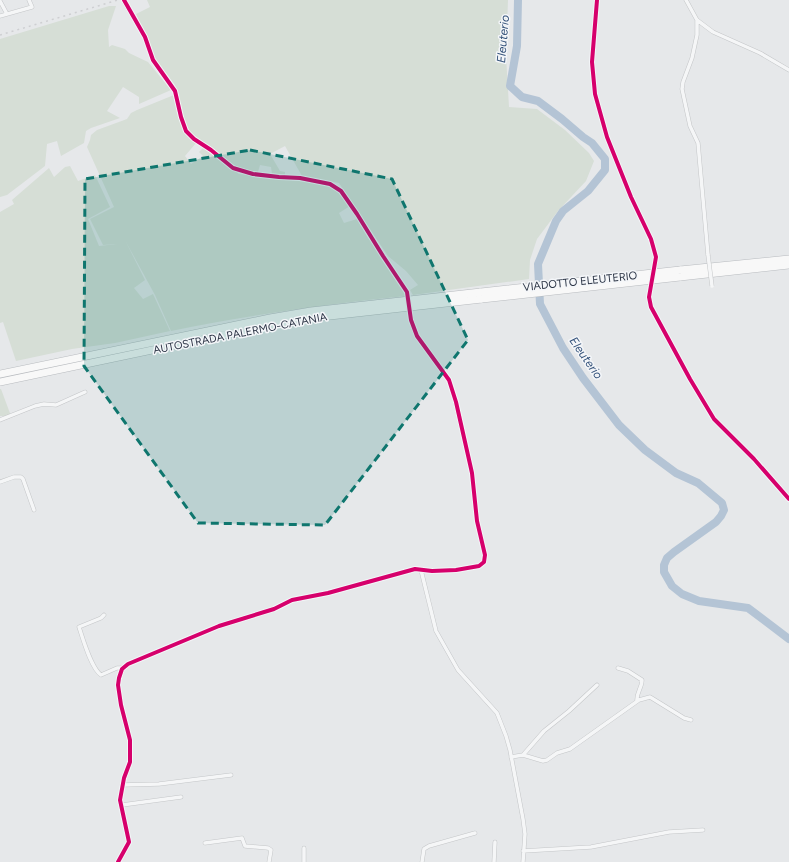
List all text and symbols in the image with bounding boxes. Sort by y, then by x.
water label: Eleuterio [494,14,512,64]
street label: VIADOTTO ELEUTERIO [522,269,638,294]
street label: AUTOSTRADA PALERMO-CATANIA [152,310,329,357]
water label: Eleuterio [566,334,606,382]

